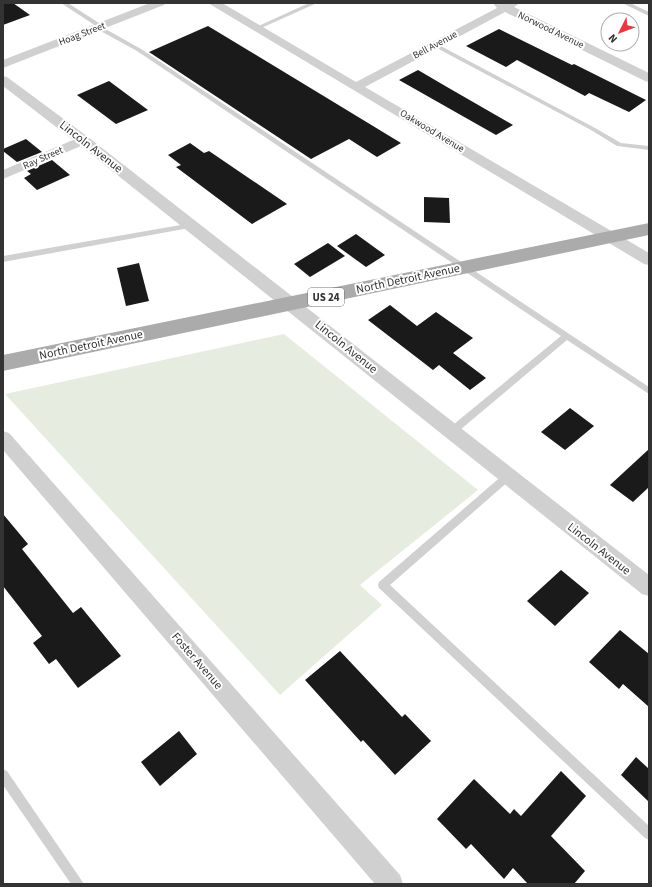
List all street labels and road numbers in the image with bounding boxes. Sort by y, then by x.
street label: Norwood Avenue [516,8,586,52]
street label: Hoag Street [57,18,108,49]
street label: Bell Avenue [410,27,460,63]
street label: Oakwood Avenue [397,106,467,156]
street label: Lincoln Avenue [56,117,126,177]
street label: Ray Street [21,143,66,173]
street label: North Detroit Avenue [355,260,461,298]
road number: US 24 [308,288,344,306]
street label: Lincoln Avenue [311,316,381,378]
street label: North Detroit Avenue [38,326,144,364]
street label: Lincoln Avenue [564,519,634,579]
street label: Foster Avenue [167,629,227,693]

